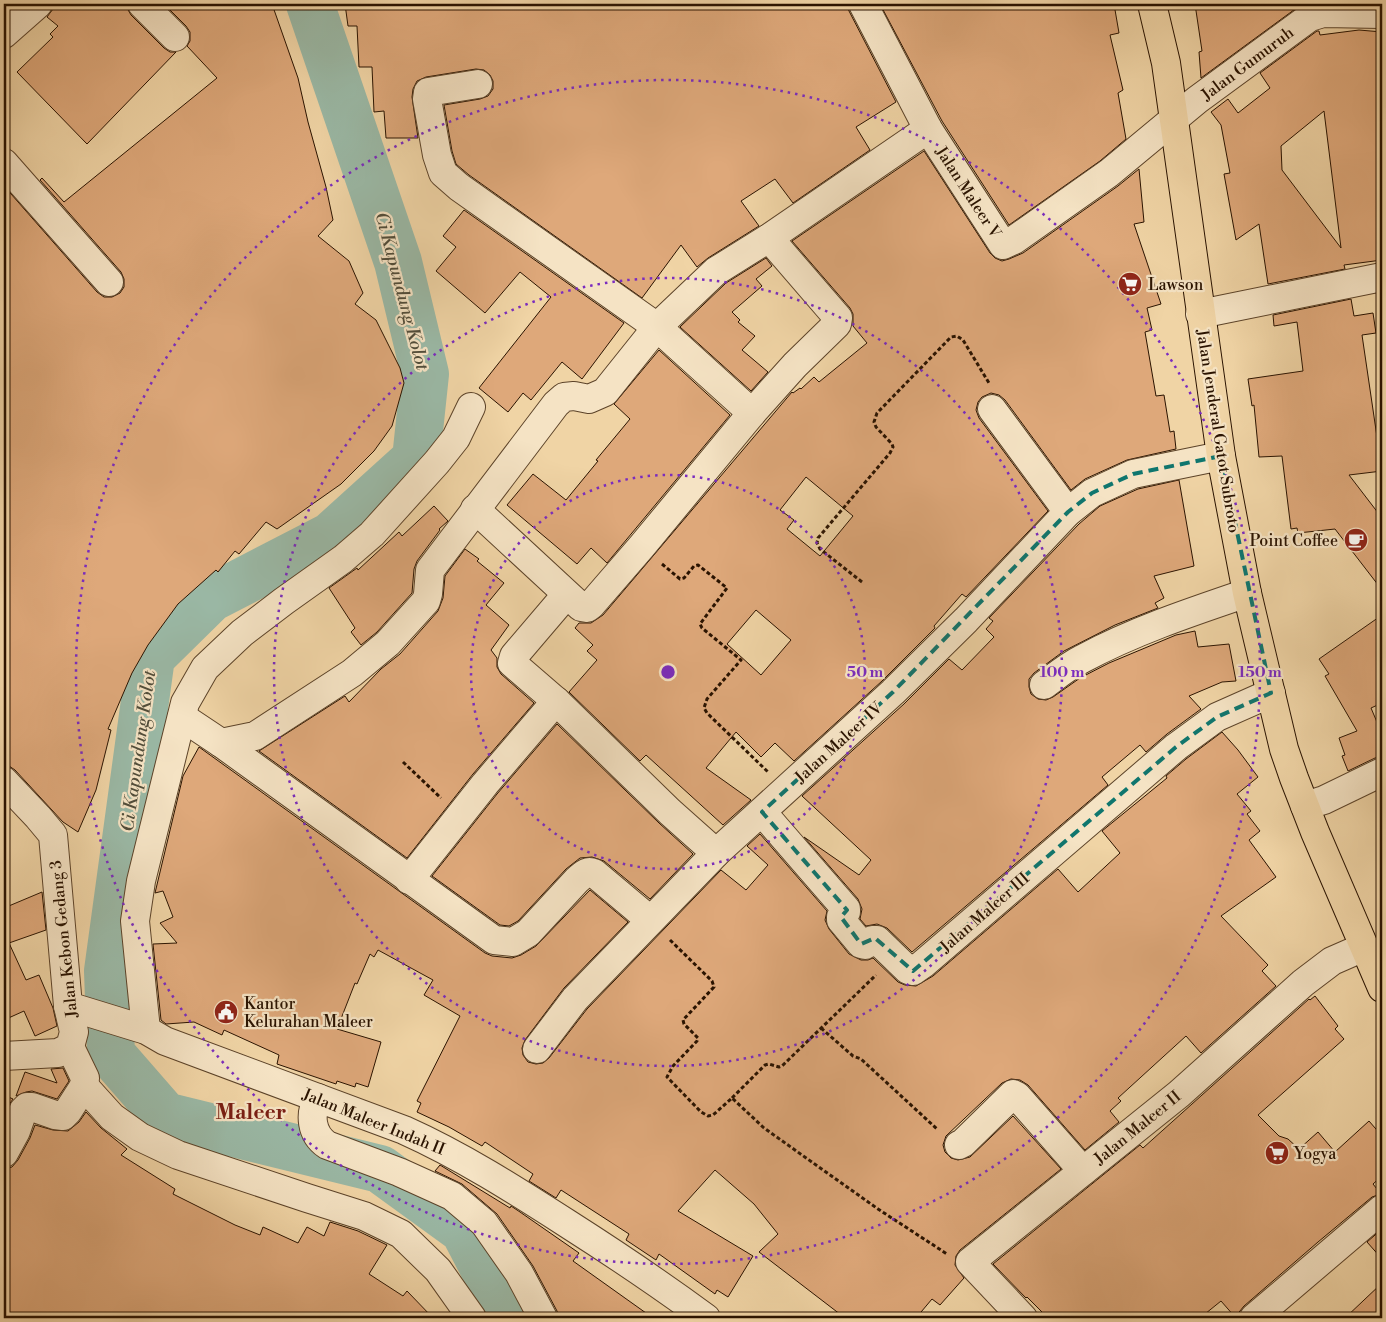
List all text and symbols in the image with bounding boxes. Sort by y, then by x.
street label: Jalan Gumuruh [1197,22,1298,106]
street label: Jalan Maleer V [931,142,1006,243]
water label: Ci Kapundung Kolot [369,210,434,374]
supermarket icon: Lawson [1117,271,1143,297]
place label: Lawson [1148,275,1204,295]
street label: Jalan Jenderal Gatot Subroto [1192,327,1244,534]
cafe icon: Point Coffee [1343,527,1369,553]
place label: Point Coffee [1249,531,1338,551]
centre of rings [659,663,677,681]
text: 50 m [847,663,883,682]
text: 100 m [1040,663,1085,682]
text: 150 m [1238,663,1282,682]
water label: Ci Kapundung Kolot [116,668,161,833]
street label: Jalan Maleer IV [790,698,887,788]
street label: Jalan Kebon Gedang 3 [46,859,82,1020]
street label: Jalan Maleer III [935,868,1034,958]
place label: Kantor Kelurahan Maleer [244,994,373,1032]
public building icon: Kantor Kelurahan Maleer [213,999,239,1025]
street label: Jalan Maleer Indah II [299,1084,448,1160]
street label: Jalan Maleer II [1089,1087,1185,1170]
district label: Maleer [216,1100,286,1126]
supermarket icon: Yogya [1264,1140,1290,1166]
place label: Yogya [1293,1144,1337,1164]

